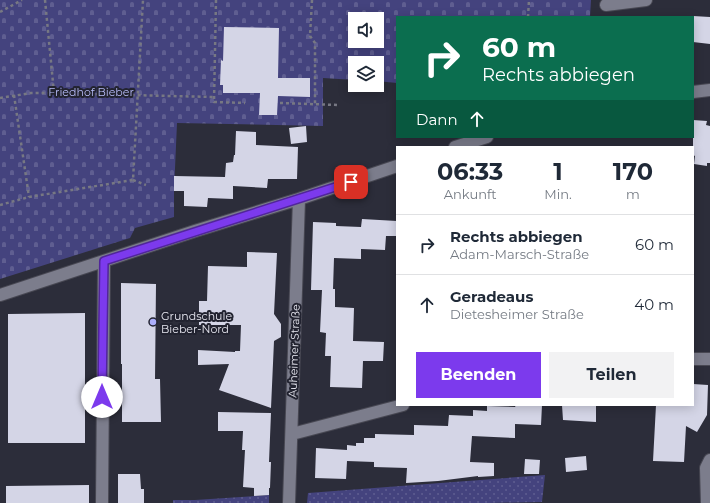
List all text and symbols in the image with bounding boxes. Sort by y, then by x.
map controls [348,12,384,92]
button: sound [348,12,384,48]
text: 60 m [482,30,556,64]
icon: right [416,32,468,84]
button: layers [348,56,384,92]
text: Rechts abbiegen [482,64,635,86]
park label: Friedhof Bieber [48,85,134,99]
icon: ahead [466,108,488,130]
text: Dann [416,110,458,129]
text: 06:33 [437,157,503,186]
text: 1 [553,157,563,186]
text: 170 [613,157,653,186]
pin [334,165,368,199]
icon: arrive [340,171,362,193]
text: Ankunft [444,186,497,202]
text: Min. [544,186,572,202]
text: m [626,186,640,202]
text: Rechts abbiegen [450,227,583,246]
icon: right [416,234,438,256]
text: 60 m [635,235,674,254]
text: Adam-Marsch-Straße [450,246,589,262]
text: Geradeaus [450,287,533,306]
icon: ahead [416,294,438,316]
text: 40 m [634,295,674,314]
street label: Auheimer Straße [285,304,303,398]
text: Dietesheimer Straße [450,306,584,322]
place label: Grundschule Bieber-Nord [161,309,232,336]
marker: Grundschule Bieber-Nord [148,317,158,327]
button: Beenden [416,352,541,398]
button: Teilen [549,352,674,398]
position arrow [81,376,123,418]

